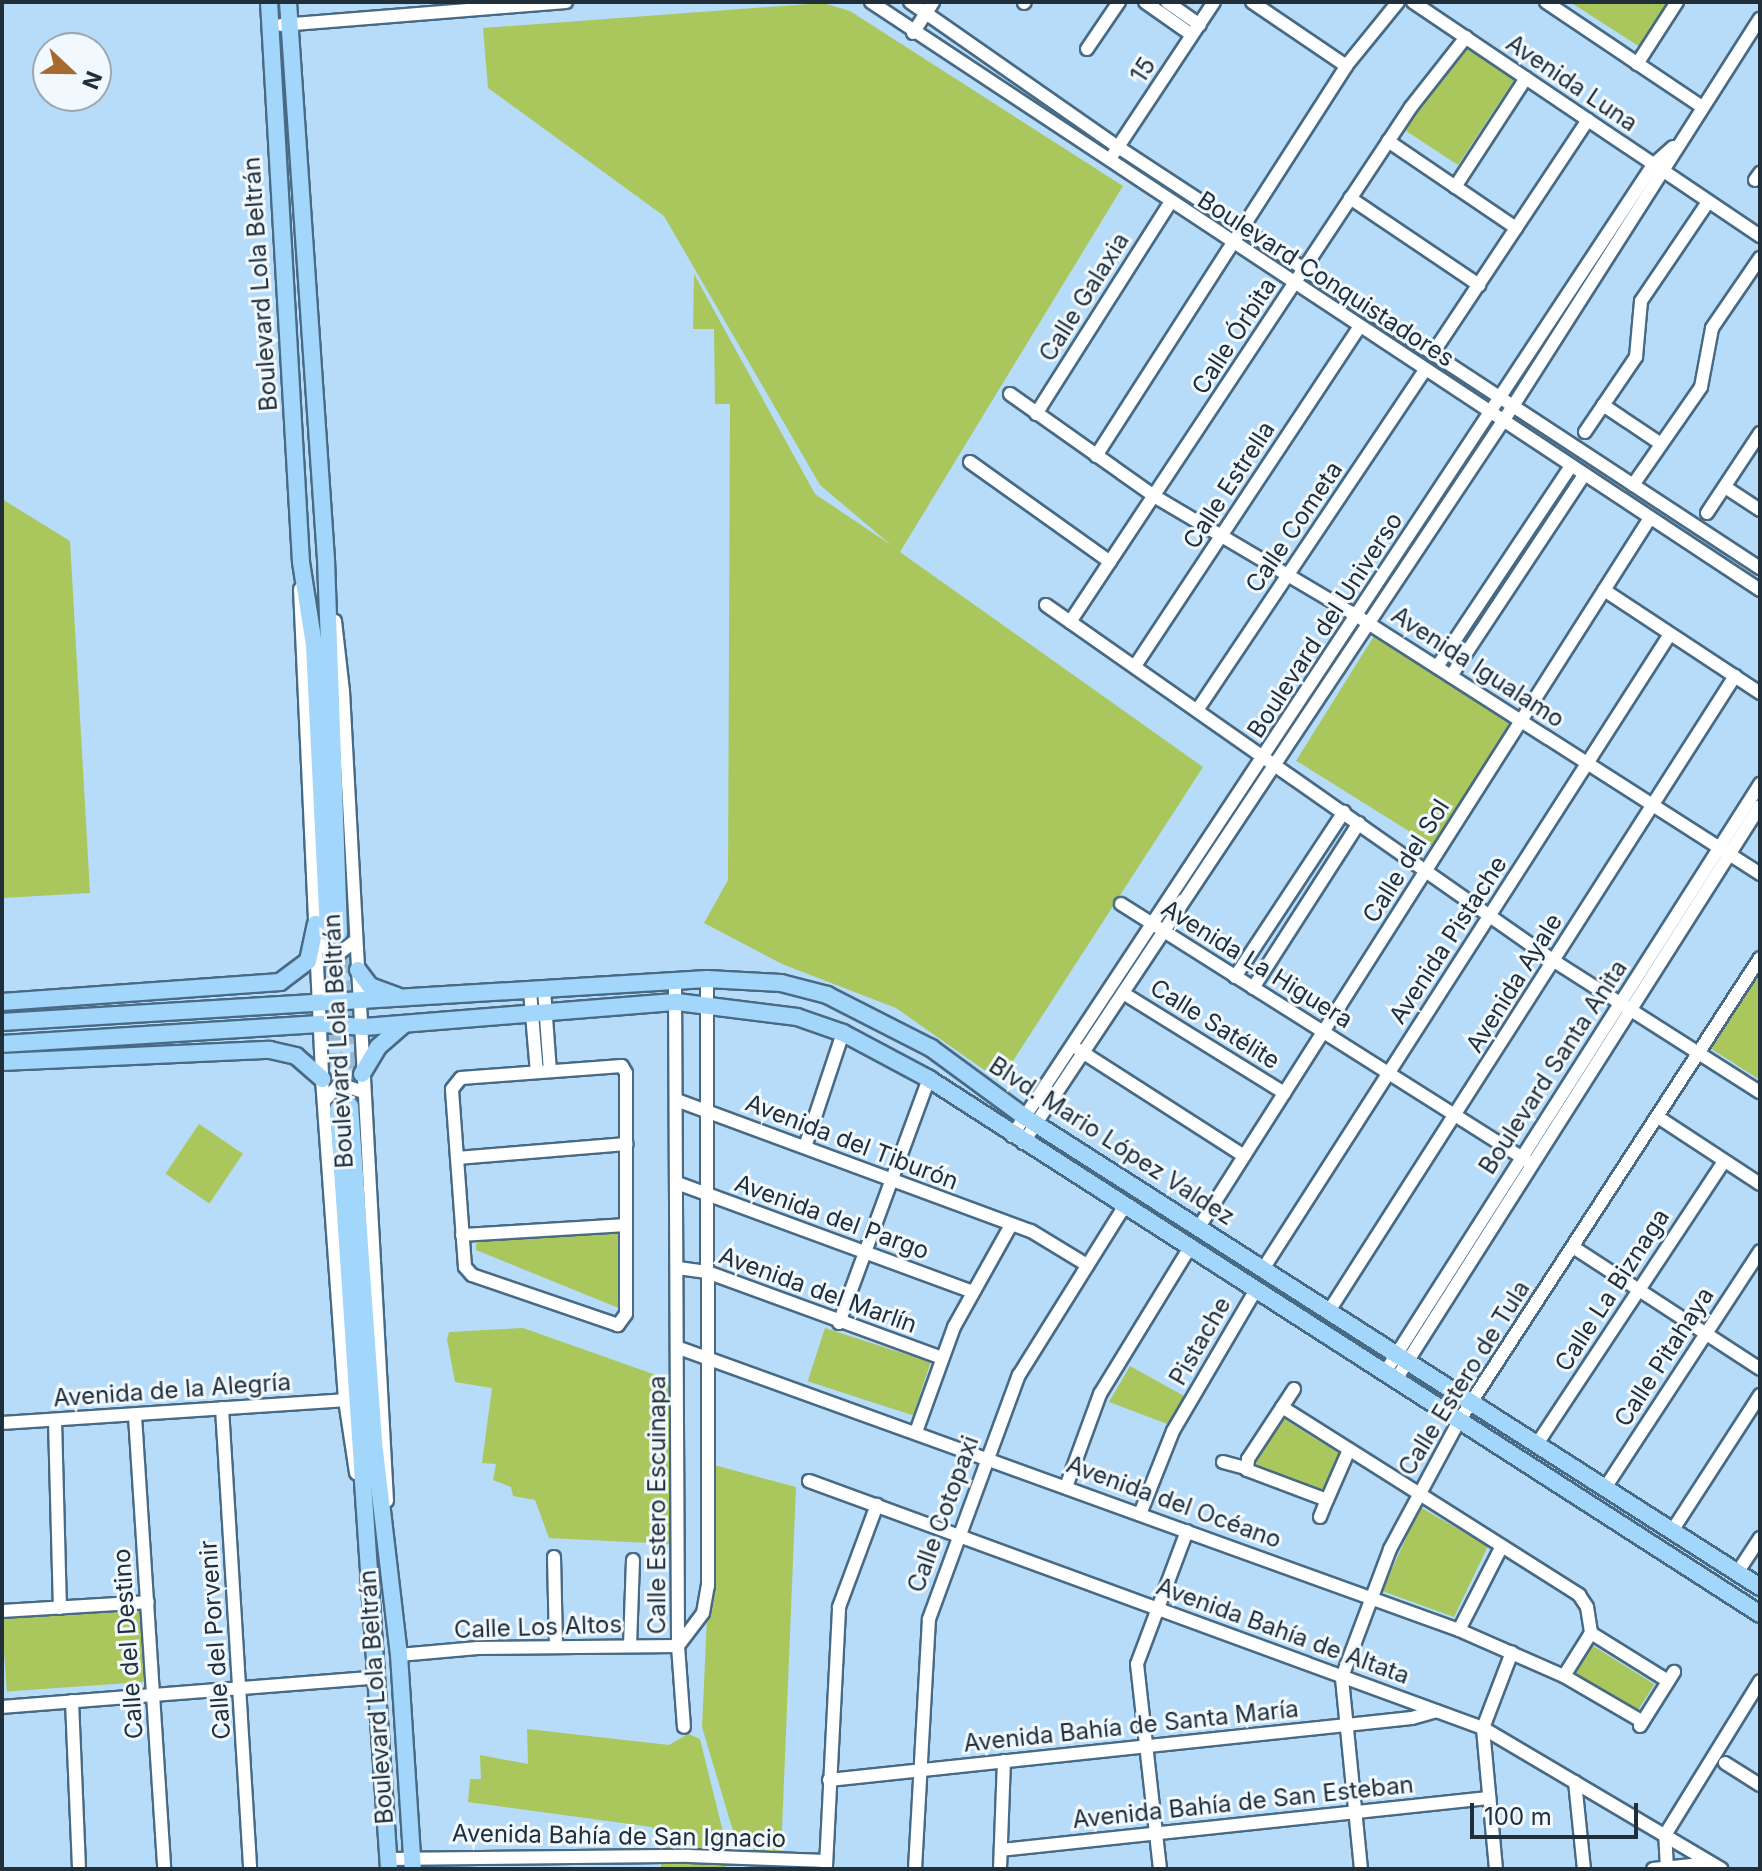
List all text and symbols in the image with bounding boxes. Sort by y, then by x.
street label: Avenida Luna [1501,28,1643,138]
north arrow [32,32,112,112]
street label: 15 [1124,52,1162,88]
text: N [77,68,108,93]
street label: Boulevard Lola Beltrán [237,156,283,412]
street label: Boulevard Conquistadores [1192,185,1460,373]
street label: Calle Galaxia [1033,227,1135,367]
street label: Calle Órbita [1186,272,1282,400]
street label: Calle Estrella [1177,416,1281,554]
street label: Calle Cometa [1240,456,1348,598]
street label: Boulevard del Universo [1241,507,1409,743]
street label: Avenida Igualamo [1386,600,1570,734]
street label: Calle del Sol [1357,794,1455,928]
street label: Avenida Pistache [1383,851,1513,1029]
street label: Avenida La Higuera [1156,894,1358,1034]
street label: Avenida Ayale [1460,908,1568,1058]
street label: Boulevard Lola Beltrán [317,913,359,1169]
street label: Boulevard Santa Anita [1473,954,1633,1180]
street label: Calle Satélite [1145,973,1285,1075]
street label: Blvd. Mario López Valdez [984,1051,1240,1231]
street label: Avenida del Tiburón [742,1088,962,1196]
street label: Avenida del Pargo [731,1168,933,1266]
street label: Calle La Biznaga [1549,1203,1675,1377]
street label: Avenida del Marlín [715,1241,921,1339]
street label: Calle Estero de Tula [1392,1275,1536,1481]
street label: Calle Pitahaya [1608,1282,1720,1432]
street label: Pistache [1163,1292,1237,1390]
street label: Avenida de la Alegría [52,1367,292,1413]
street label: Calle Estero Escuinapa [643,1376,671,1634]
street label: Calle Cotopaxi [901,1432,985,1596]
street label: Avenida del Océano [1063,1450,1285,1554]
street label: Calle del Porvenir [194,1539,236,1741]
street label: Calle del Destino [107,1548,149,1740]
street label: Boulevard Lola Beltrán [353,1569,399,1825]
street label: Avenida Bahía de Altata [1152,1572,1414,1690]
street label: Calle Los Altos [453,1610,623,1644]
street label: Avenida Bahía de Santa María [962,1694,1300,1758]
street label: Avenida Bahía de San Esteban [1071,1770,1415,1834]
scale bar [1474,1787,1642,1837]
text: 100 m [1484,1802,1552,1831]
street label: Avenida Bahía de San Ignacio [452,1819,786,1853]

